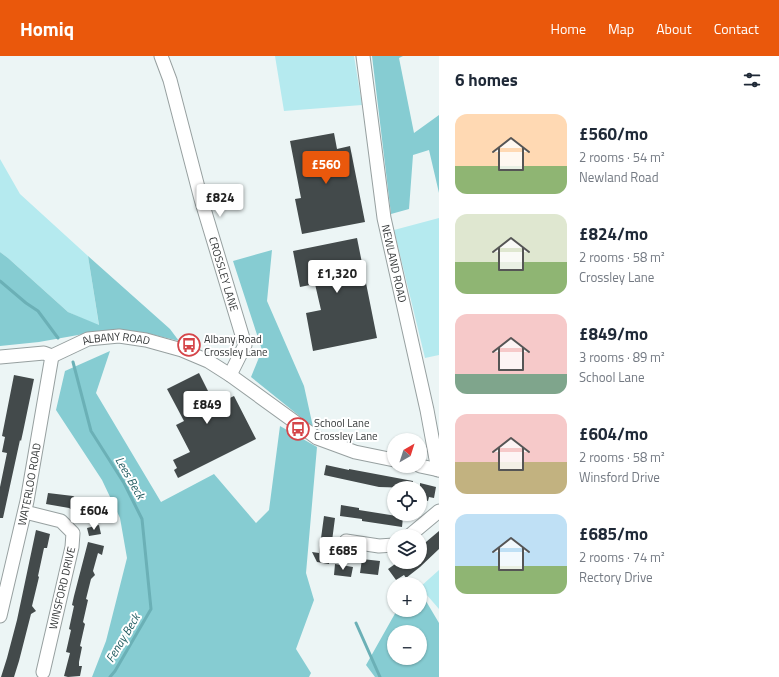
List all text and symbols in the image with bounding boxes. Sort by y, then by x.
text: Homiq [20,14,74,43]
text: Home [551,18,586,39]
text: Map [608,18,634,39]
text: About [656,18,692,39]
text: Contact [714,18,759,39]
text: 6 homes [455,67,518,93]
icon: filters [741,69,763,91]
text: £560/mo [579,121,648,147]
icon: home [487,130,535,178]
text: 2 rooms · 54 m² [579,147,665,167]
pin: £560 [302,151,350,185]
text: £560 [311,154,341,174]
text: Newland Road [579,167,659,187]
pin: £824 [196,184,244,218]
text: £824 [205,187,235,207]
text: £824/mo [579,221,648,247]
street label: NEWLAND ROAD [378,223,411,304]
icon: home [487,230,535,278]
street label: CROSSLEY LANE [205,235,242,313]
text: 2 rooms · 58 m² [579,247,665,267]
pin: £1,320 [304,260,370,294]
text: £1,320 [317,263,357,283]
text: Crossley Lane [579,267,654,287]
text: £849/mo [579,321,648,347]
street label: ALBANY ROAD [79,328,152,349]
icon: home [487,330,535,378]
place label: Albany Road Crossley Lane [204,331,268,360]
bus stop icon: Albany Road Crossley Lane [176,332,202,358]
text: 3 rooms · 89 m² [579,347,665,367]
text: School Lane [579,367,645,387]
pin: £849 [183,391,231,425]
text: £849 [192,394,222,414]
place label: School Lane Crossley Lane [314,415,378,444]
bus stop icon: School Lane Crossley Lane [285,416,311,442]
text: £604/mo [579,421,648,447]
icon: home [487,430,535,478]
north arrow [387,433,427,473]
map controls [387,433,427,665]
street label: WATERLOO ROAD [13,442,45,527]
text: 2 rooms · 58 m² [579,447,665,467]
water label: Lees Beck [111,453,151,504]
text: Winsford Drive [579,467,660,487]
button: locate [387,481,427,521]
pin: £604 [70,497,118,531]
text: £604 [79,500,109,520]
text: £685/mo [579,521,648,547]
button: layers [387,529,427,569]
icon: home [487,530,535,578]
pin: £685 [319,537,367,571]
text: £685 [328,540,358,560]
street label: WINSFORD DRIVE [45,545,79,631]
text: 2 rooms · 74 m² [579,547,665,567]
text: Rectory Drive [579,567,653,587]
button: + [387,577,427,617]
water label: Fenay Beck [101,608,145,666]
button: − [387,625,427,665]

